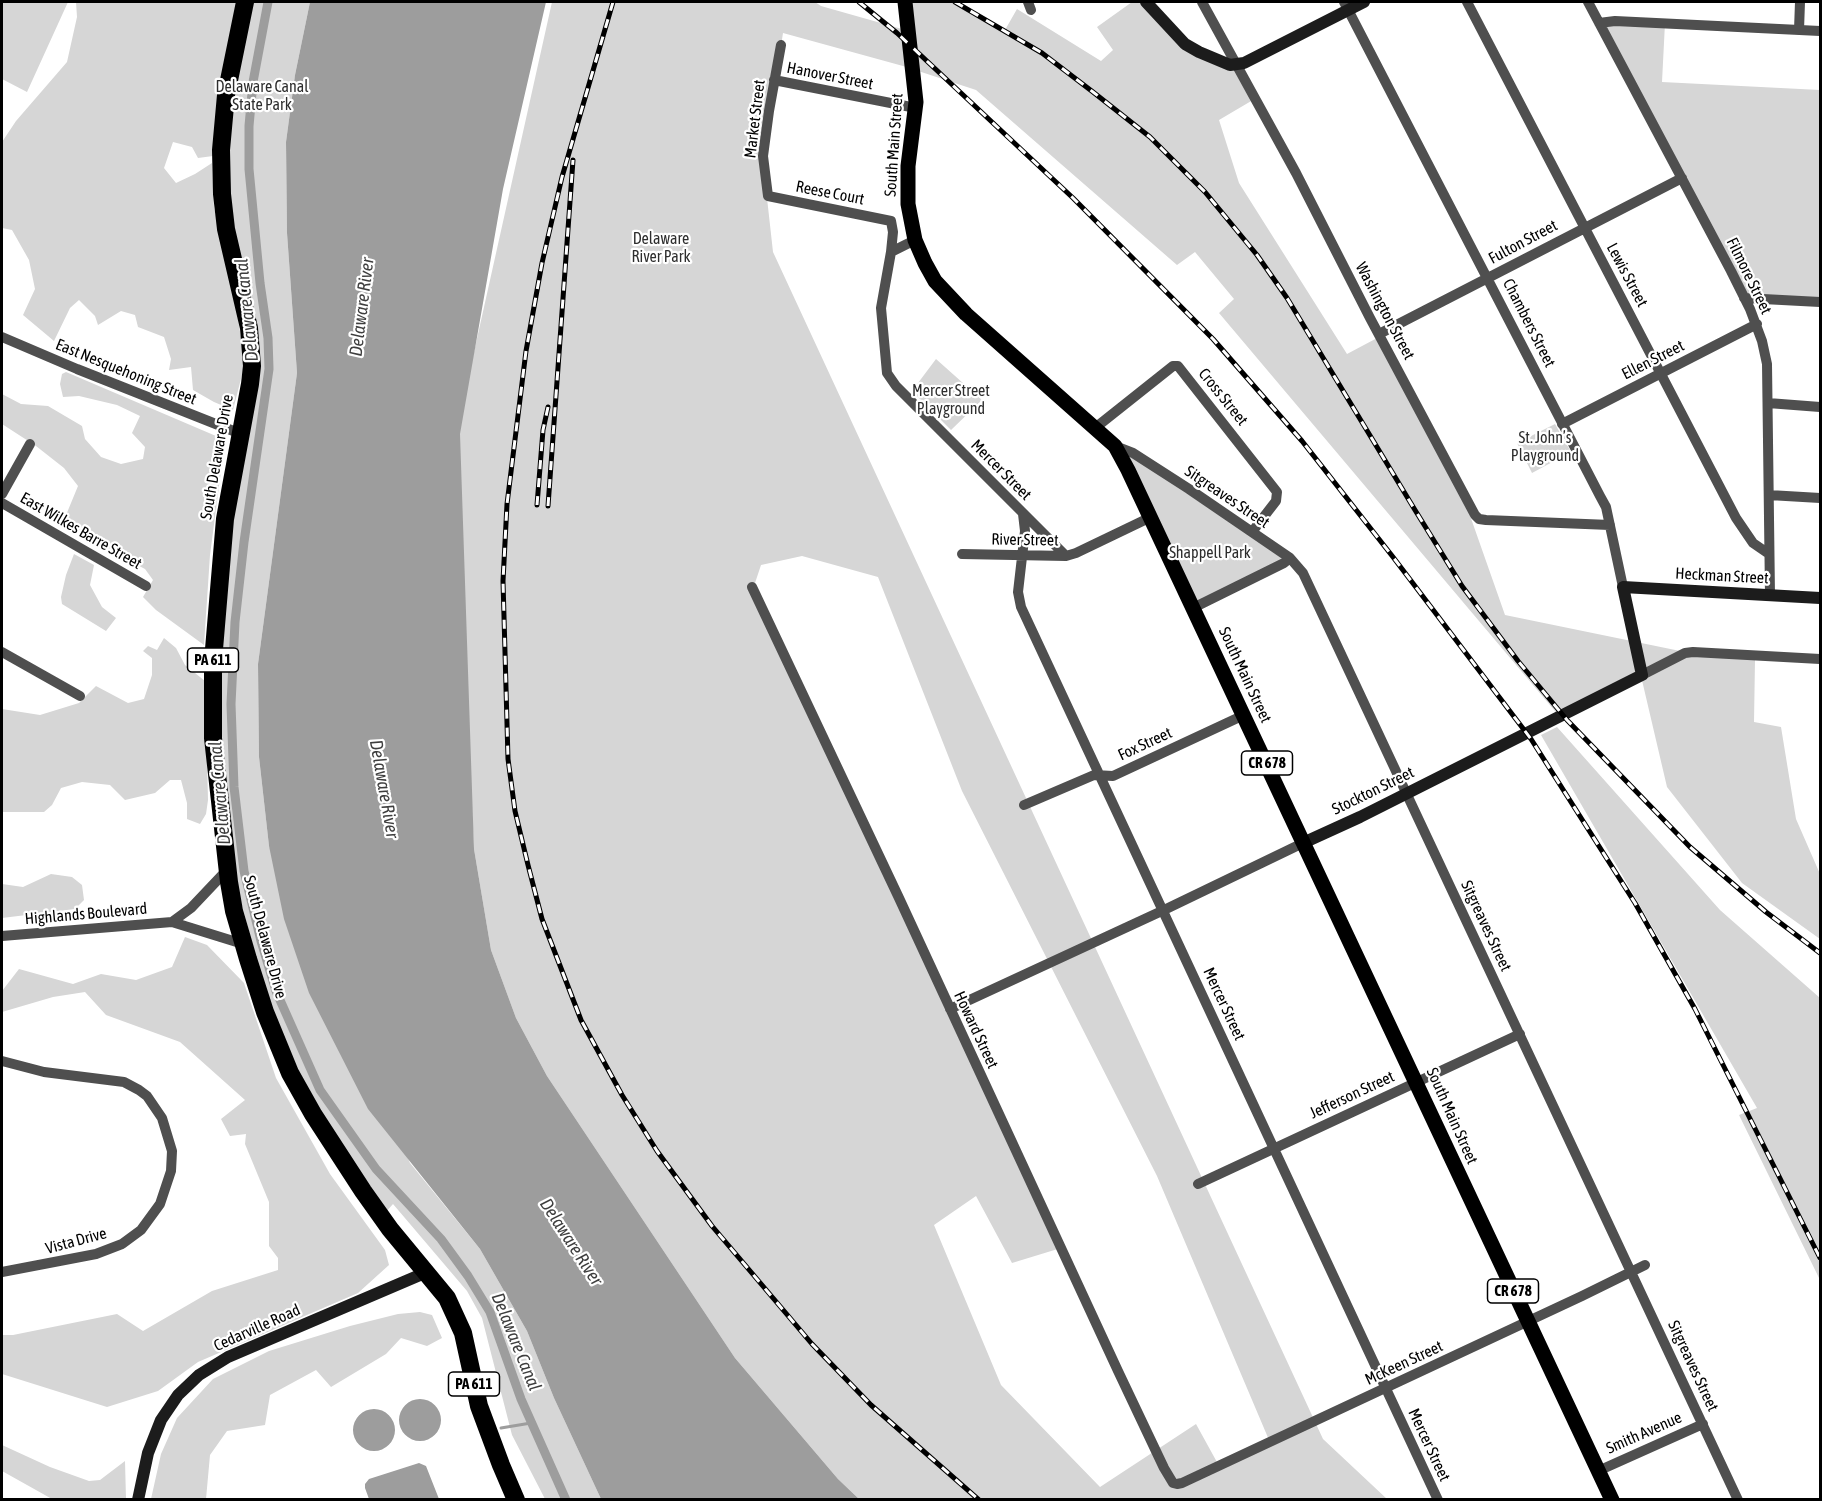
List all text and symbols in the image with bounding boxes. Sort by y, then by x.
street label: Hanover Street [785,58,875,94]
park label: Delaware Canal State Park [216,77,308,115]
street label: Market Street [741,79,769,159]
street label: South Main Street [881,93,907,197]
street label: Reese Court [794,177,866,209]
street label: Fulton Street [1485,216,1561,268]
park label: Delaware River Park [631,229,691,267]
street label: Filmore Street [1722,235,1776,317]
street label: Lewis Street [1602,240,1652,310]
water label: Delaware River [345,256,379,358]
water label: Delaware Canal [231,257,263,363]
street label: Washington Street [1351,259,1419,363]
street label: Chambers Street [1499,276,1559,370]
street label: East Nesquehoning Street [53,335,199,409]
street label: Ellen Street [1619,336,1687,384]
street label: Cross Street [1194,365,1252,429]
park label: Mercer Street Playground [912,381,990,419]
street label: South Delaware Drive [197,393,237,521]
park label: St. John’s Playground [1511,428,1579,466]
street label: Mercer Street [967,436,1035,504]
street label: Sitgreaves Street [1181,462,1273,532]
street label: East Wilkes Barre Street [17,488,145,574]
street label: River Street [991,530,1059,550]
park label: Shappell Park [1169,543,1251,563]
street label: Heckman Street [1675,564,1769,588]
street label: South Main Street [1214,624,1276,726]
road number: PA 611 [188,648,238,672]
street label: Fox Street [1115,723,1175,765]
water label: Delaware River [365,738,403,840]
water label: Delaware Canal [205,740,235,846]
road number: CR 678 [1242,751,1292,775]
street label: Stockton Street [1329,763,1417,819]
street label: South Delaware Drive [239,873,291,1001]
street label: Sitgreaves Street [1457,878,1515,974]
street label: Highlands Boulevard [24,899,148,929]
street label: Mercer Street [1199,965,1249,1043]
street label: Howard Street [950,988,1002,1072]
street label: South Main Street [1422,1065,1482,1167]
street label: Jefferson Street [1307,1067,1397,1123]
water label: Delaware River [535,1194,607,1290]
street label: Vista Drive [43,1224,109,1258]
road number: CR 678 [1488,1279,1538,1303]
water label: Delaware Canal [487,1290,545,1394]
street label: Cedarville Road [211,1300,303,1356]
street label: Sitgreaves Street [1664,1318,1722,1414]
street label: McKeen Street [1362,1337,1446,1389]
road number: PA 611 [448,1372,500,1396]
street label: Mercer Street [1404,1406,1454,1484]
street label: Smith Avenue [1603,1408,1685,1458]

